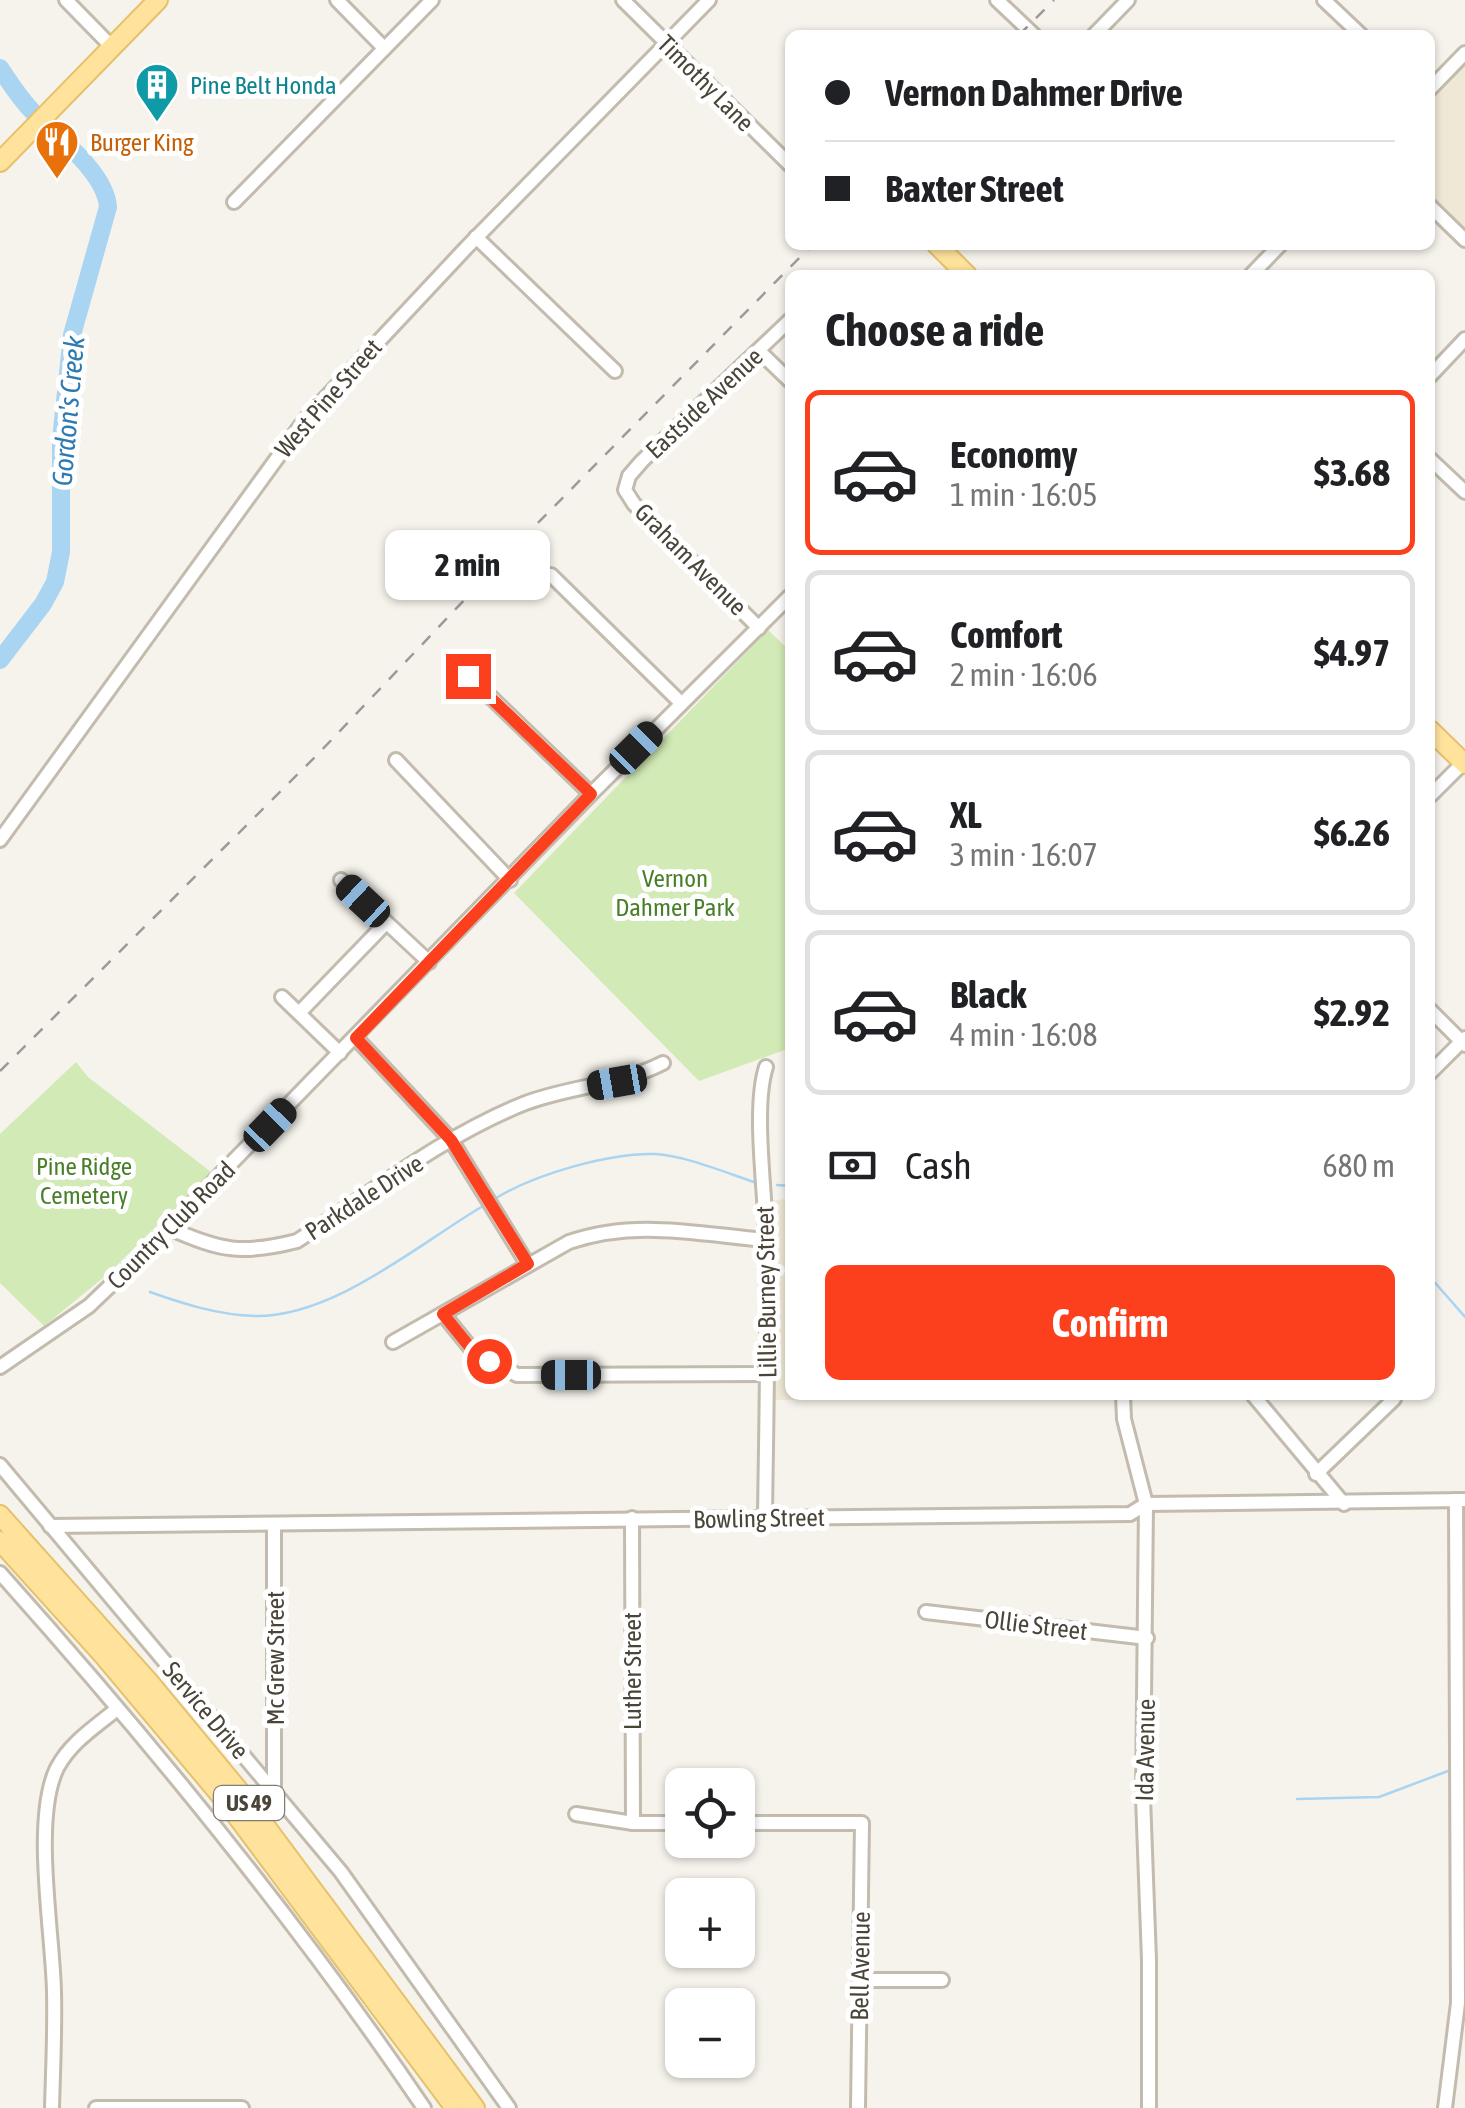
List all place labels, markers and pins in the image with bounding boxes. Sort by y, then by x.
building icon: Pine Belt Honda [134,62,180,123]
place label: Pine Belt Honda [190,71,337,99]
restaurant icon: Burger King [34,119,80,180]
place label: Burger King [90,128,194,156]

